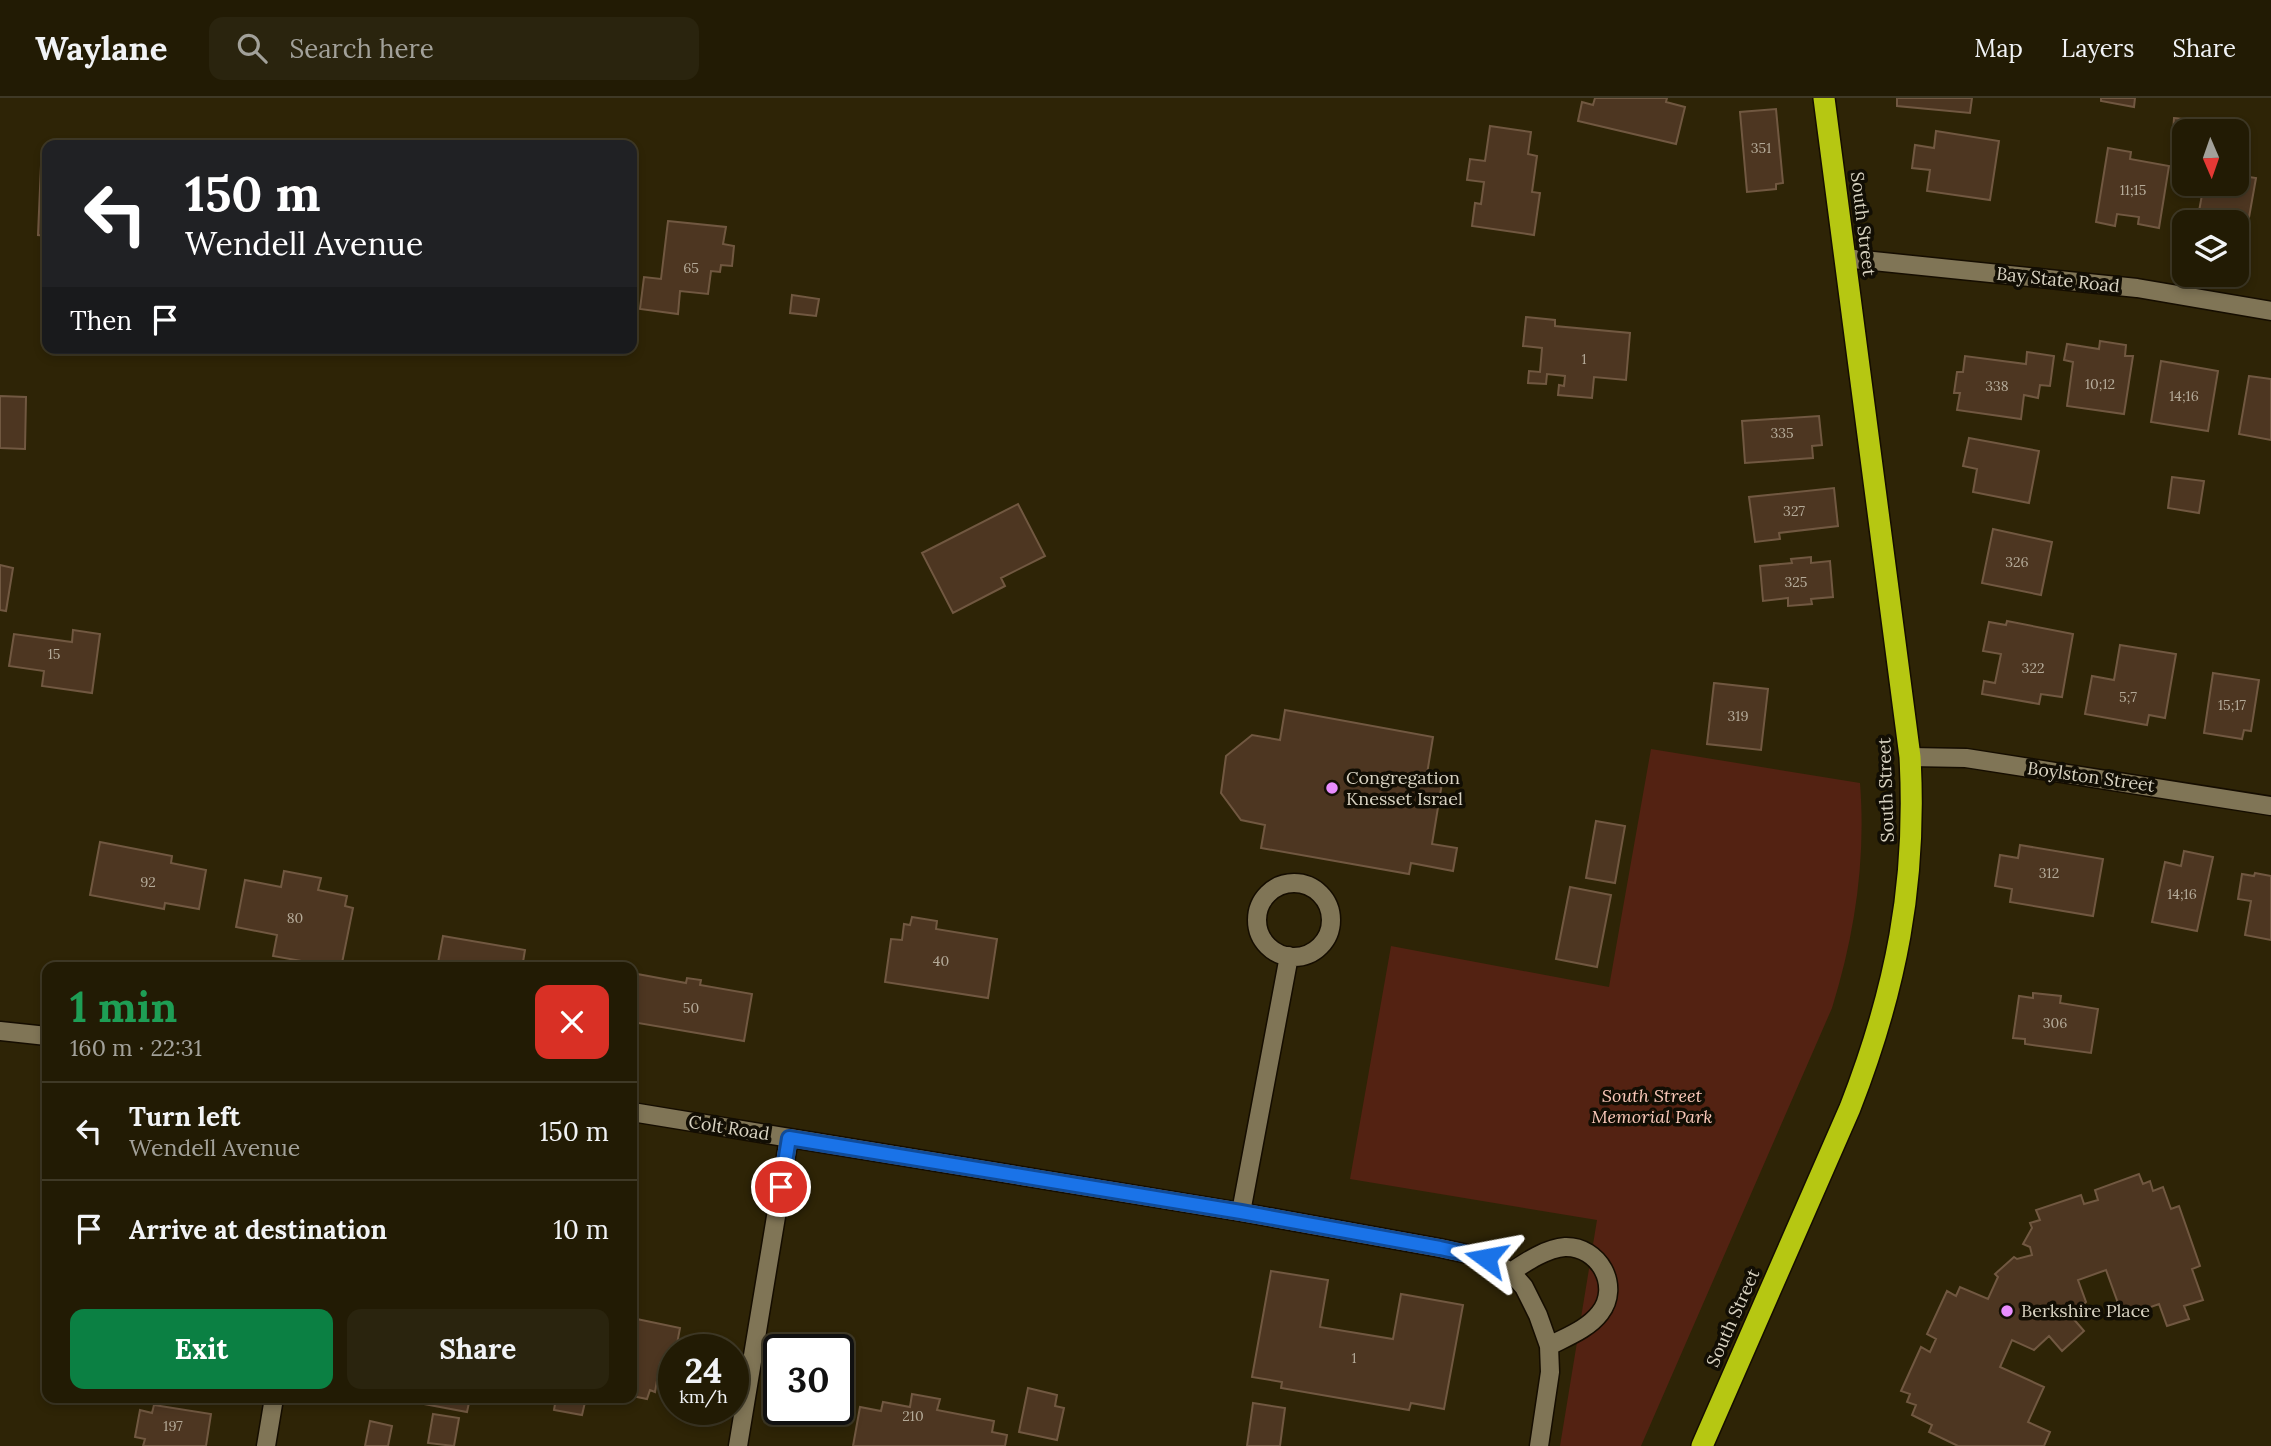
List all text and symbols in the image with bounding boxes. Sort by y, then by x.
search box [209,17,699,80]
text: Waylane [35,27,167,69]
icon: search [233,29,271,67]
text: Search here [289,32,434,65]
text: Map [1974,33,2023,64]
text: Layers [2061,33,2134,64]
text: Share [2172,33,2236,64]
north arrow [2172,119,2249,196]
map controls [2172,119,2249,287]
house number: 351 [1751,139,1771,157]
text: 150 m [185,162,321,224]
icon: left [70,168,161,259]
street label: South Street [1846,170,1881,277]
house number: 11;15 [2120,181,2146,199]
button: layers [2172,210,2249,287]
text: Wendell Avenue [185,223,423,264]
house number: 65 [683,259,699,277]
street label: Bay State Road [1995,262,2121,297]
icon: arrive [146,301,184,339]
text: Then [70,304,132,337]
house number: 1 [1581,350,1587,368]
house number: 10;12 [2085,375,2115,393]
house number: 338 [1985,377,2009,395]
house number: 14;16 [2169,387,2199,405]
house number: 335 [1770,424,1794,442]
house number: 327 [1783,502,1805,520]
house number: 326 [2005,553,2029,571]
house number: 325 [1785,573,1807,591]
house number: 15 [48,645,60,663]
house number: 322 [2022,659,2044,677]
house number: 5;7 [2119,688,2137,706]
house number: 15;17 [2218,696,2247,714]
house number: 319 [1728,707,1749,725]
street label: South Street [1872,737,1899,843]
street label: Boylston Street [2026,756,2156,797]
place label: Congregation Knesset Israel [1346,766,1463,810]
marker: Congregation Knesset Israel [1324,780,1340,796]
house number: 312 [2039,864,2059,882]
house number: 92 [140,873,156,891]
house number: 14;16 [2167,885,2197,903]
house number: 80 [287,909,303,927]
house number: 40 [933,952,949,970]
text: 1 min [70,980,177,1034]
button: close [535,985,609,1059]
house number: 50 [683,999,699,1017]
house number: 306 [2043,1014,2067,1032]
text: 160 m · 22:31 [70,1033,202,1062]
park label: South Street Memorial Park [1591,1084,1713,1128]
text: Turn left [129,1100,240,1133]
street label: Colt Road [687,1110,771,1145]
icon: left [70,1112,108,1150]
text: 150 m [539,1115,609,1148]
text: Wendell Avenue [129,1133,300,1162]
pin [751,1157,811,1217]
icon: arrive [762,1168,800,1206]
icon: arrive [70,1210,108,1248]
text: Arrive at destination [129,1213,387,1246]
text: 10 m [553,1213,609,1246]
position arrow [1449,1221,1523,1295]
street label: South Street [1701,1265,1764,1370]
place label: Berkshire Place [2021,1299,2150,1322]
marker: Berkshire Place [1999,1303,2015,1319]
button: Exit [70,1309,333,1389]
button: Share [347,1309,609,1389]
speed limit sign: 30 [763,1334,854,1425]
text: 24 [685,1348,722,1393]
house number: 1 [1351,1349,1357,1367]
text: km/h [679,1385,728,1408]
house number: 210 [902,1407,924,1425]
house number: 197 [163,1417,183,1435]

